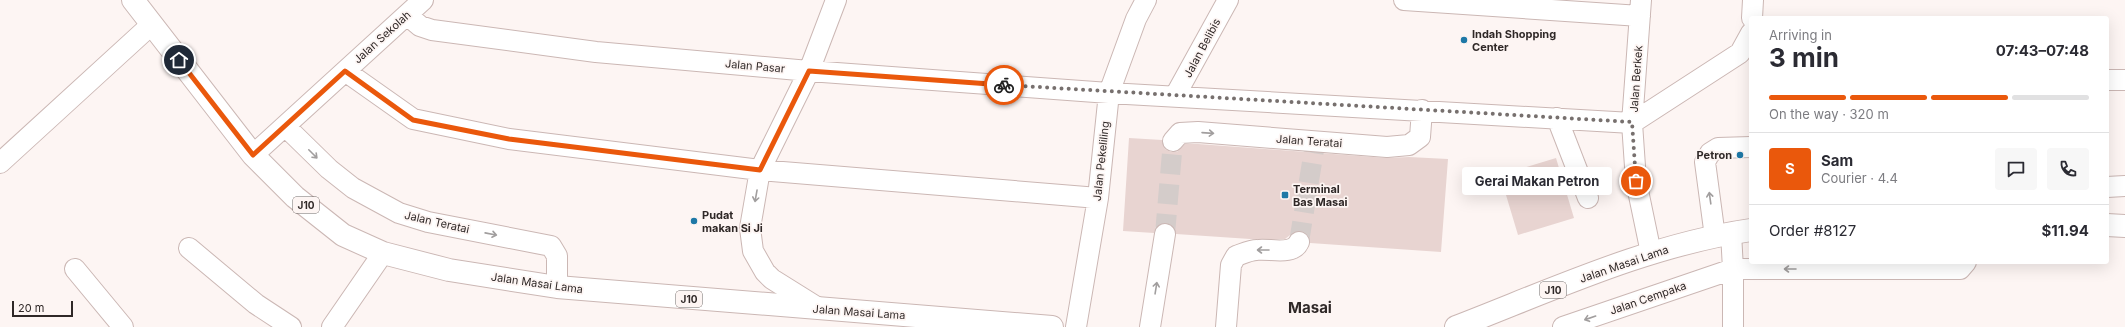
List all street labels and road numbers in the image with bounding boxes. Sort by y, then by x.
street label: Jalan Sekolah [351,8,413,66]
street label: Jalan Belibis [1181,16,1224,80]
street label: Jalan Berkek [1627,45,1645,113]
street label: Jalan Pasar [724,56,786,76]
street label: Jalan Pekeliling [1090,120,1112,202]
street label: Jalan Teratai [1275,132,1343,150]
road number: J10 [293,197,319,213]
street label: Jalan Teratai [403,208,471,236]
street label: Jalan Masai Lama [1578,242,1670,286]
street label: Jalan Masai Lama [490,270,584,296]
street label: Jalan Cempaka [1608,278,1688,318]
road number: J10 [1540,282,1566,298]
road number: J10 [676,291,702,307]
street label: Jalan Masai Lama [812,302,906,322]

